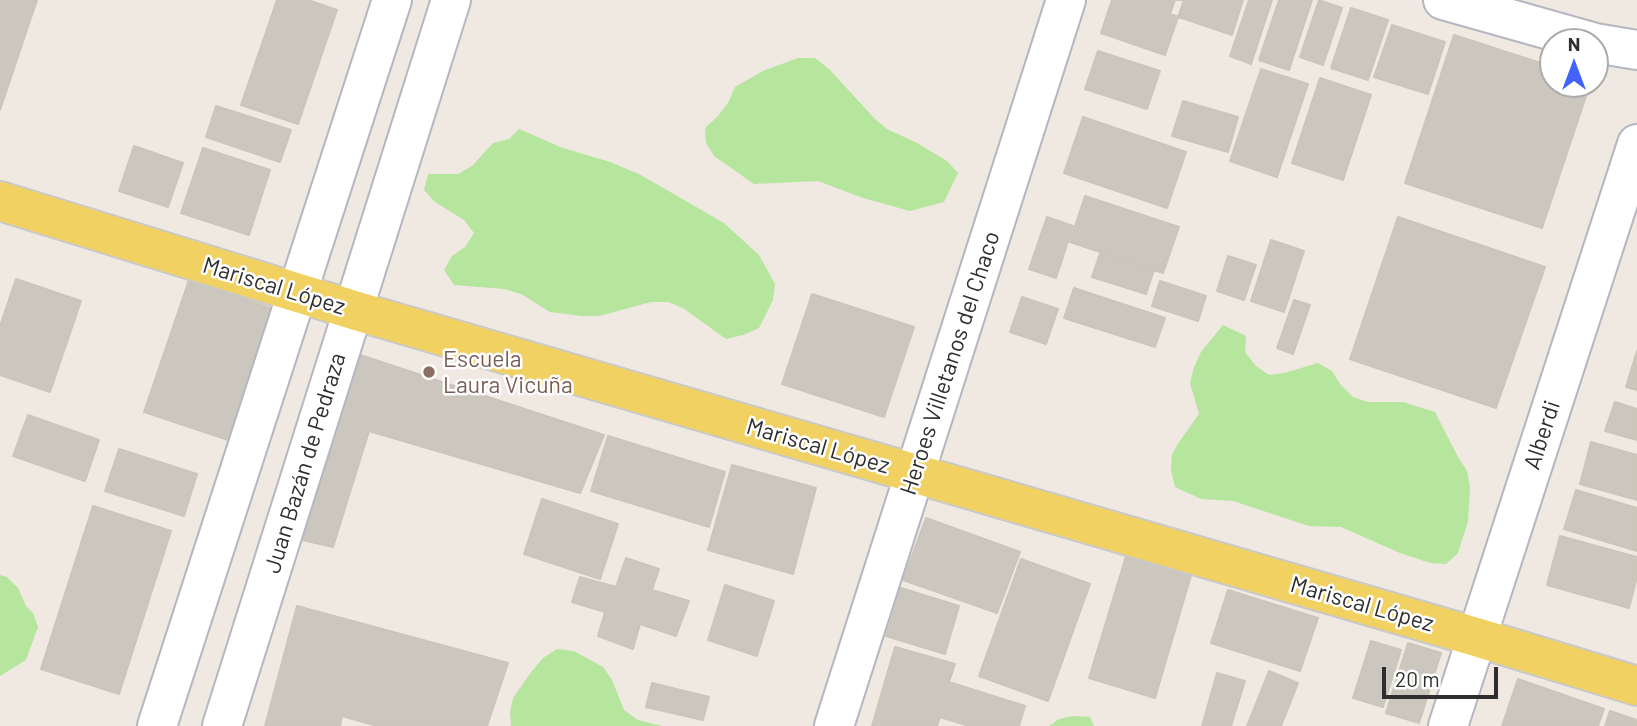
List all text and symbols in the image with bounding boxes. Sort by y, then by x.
north arrow [1539,28,1609,98]
text: N [1568,32,1580,55]
street label: Heroes Villetanos del Chaco [894,228,1006,498]
street label: Mariscal López [199,251,349,321]
place label: Escuela Laura Vicuña [443,345,573,399]
street label: Juan Bazán de Pedraza [258,350,352,576]
marker: Escuela Laura Vicuña [421,364,437,380]
street label: Alberdi [1518,397,1566,473]
street label: Mariscal López [743,412,893,480]
street label: Mariscal López [1287,570,1437,638]
scale bar [1385,652,1500,696]
text: 20 m [1395,666,1440,691]

